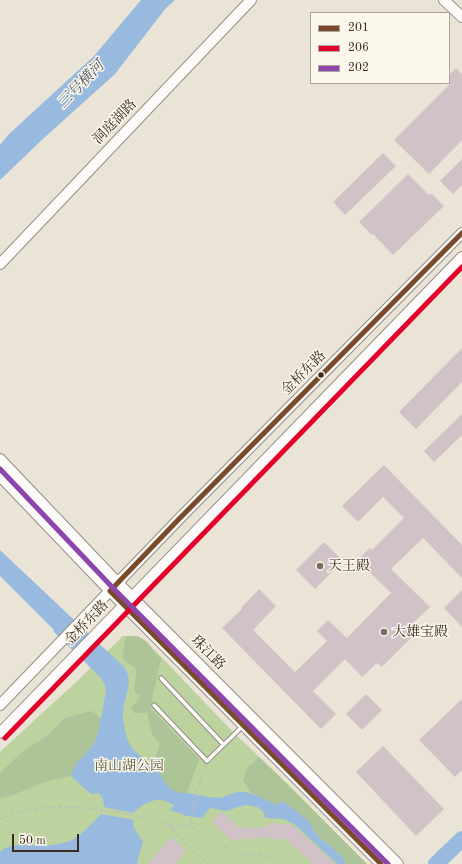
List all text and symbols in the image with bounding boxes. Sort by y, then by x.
legend [310,12,450,84]
text: 201 [348,22,369,34]
text: 206 [348,42,369,54]
water label: 三号横河 [54,57,108,113]
text: 202 [348,62,369,74]
street label: 洞庭湖路 [90,96,140,148]
street label: 金桥东路 [278,347,330,399]
unlabelled marker [316,370,326,380]
place label: 天王殿 [328,558,370,574]
marker: 天王殿 [315,561,325,571]
street label: 金桥东路 [62,597,112,649]
place label: 大雄宝殿 [392,624,448,640]
marker: 大雄宝殿 [379,627,389,637]
street label: 珠江路 [187,632,229,674]
park label: 南山湖公园 [94,758,164,774]
scale bar [14,826,81,852]
text: 50 m [19,835,46,847]

